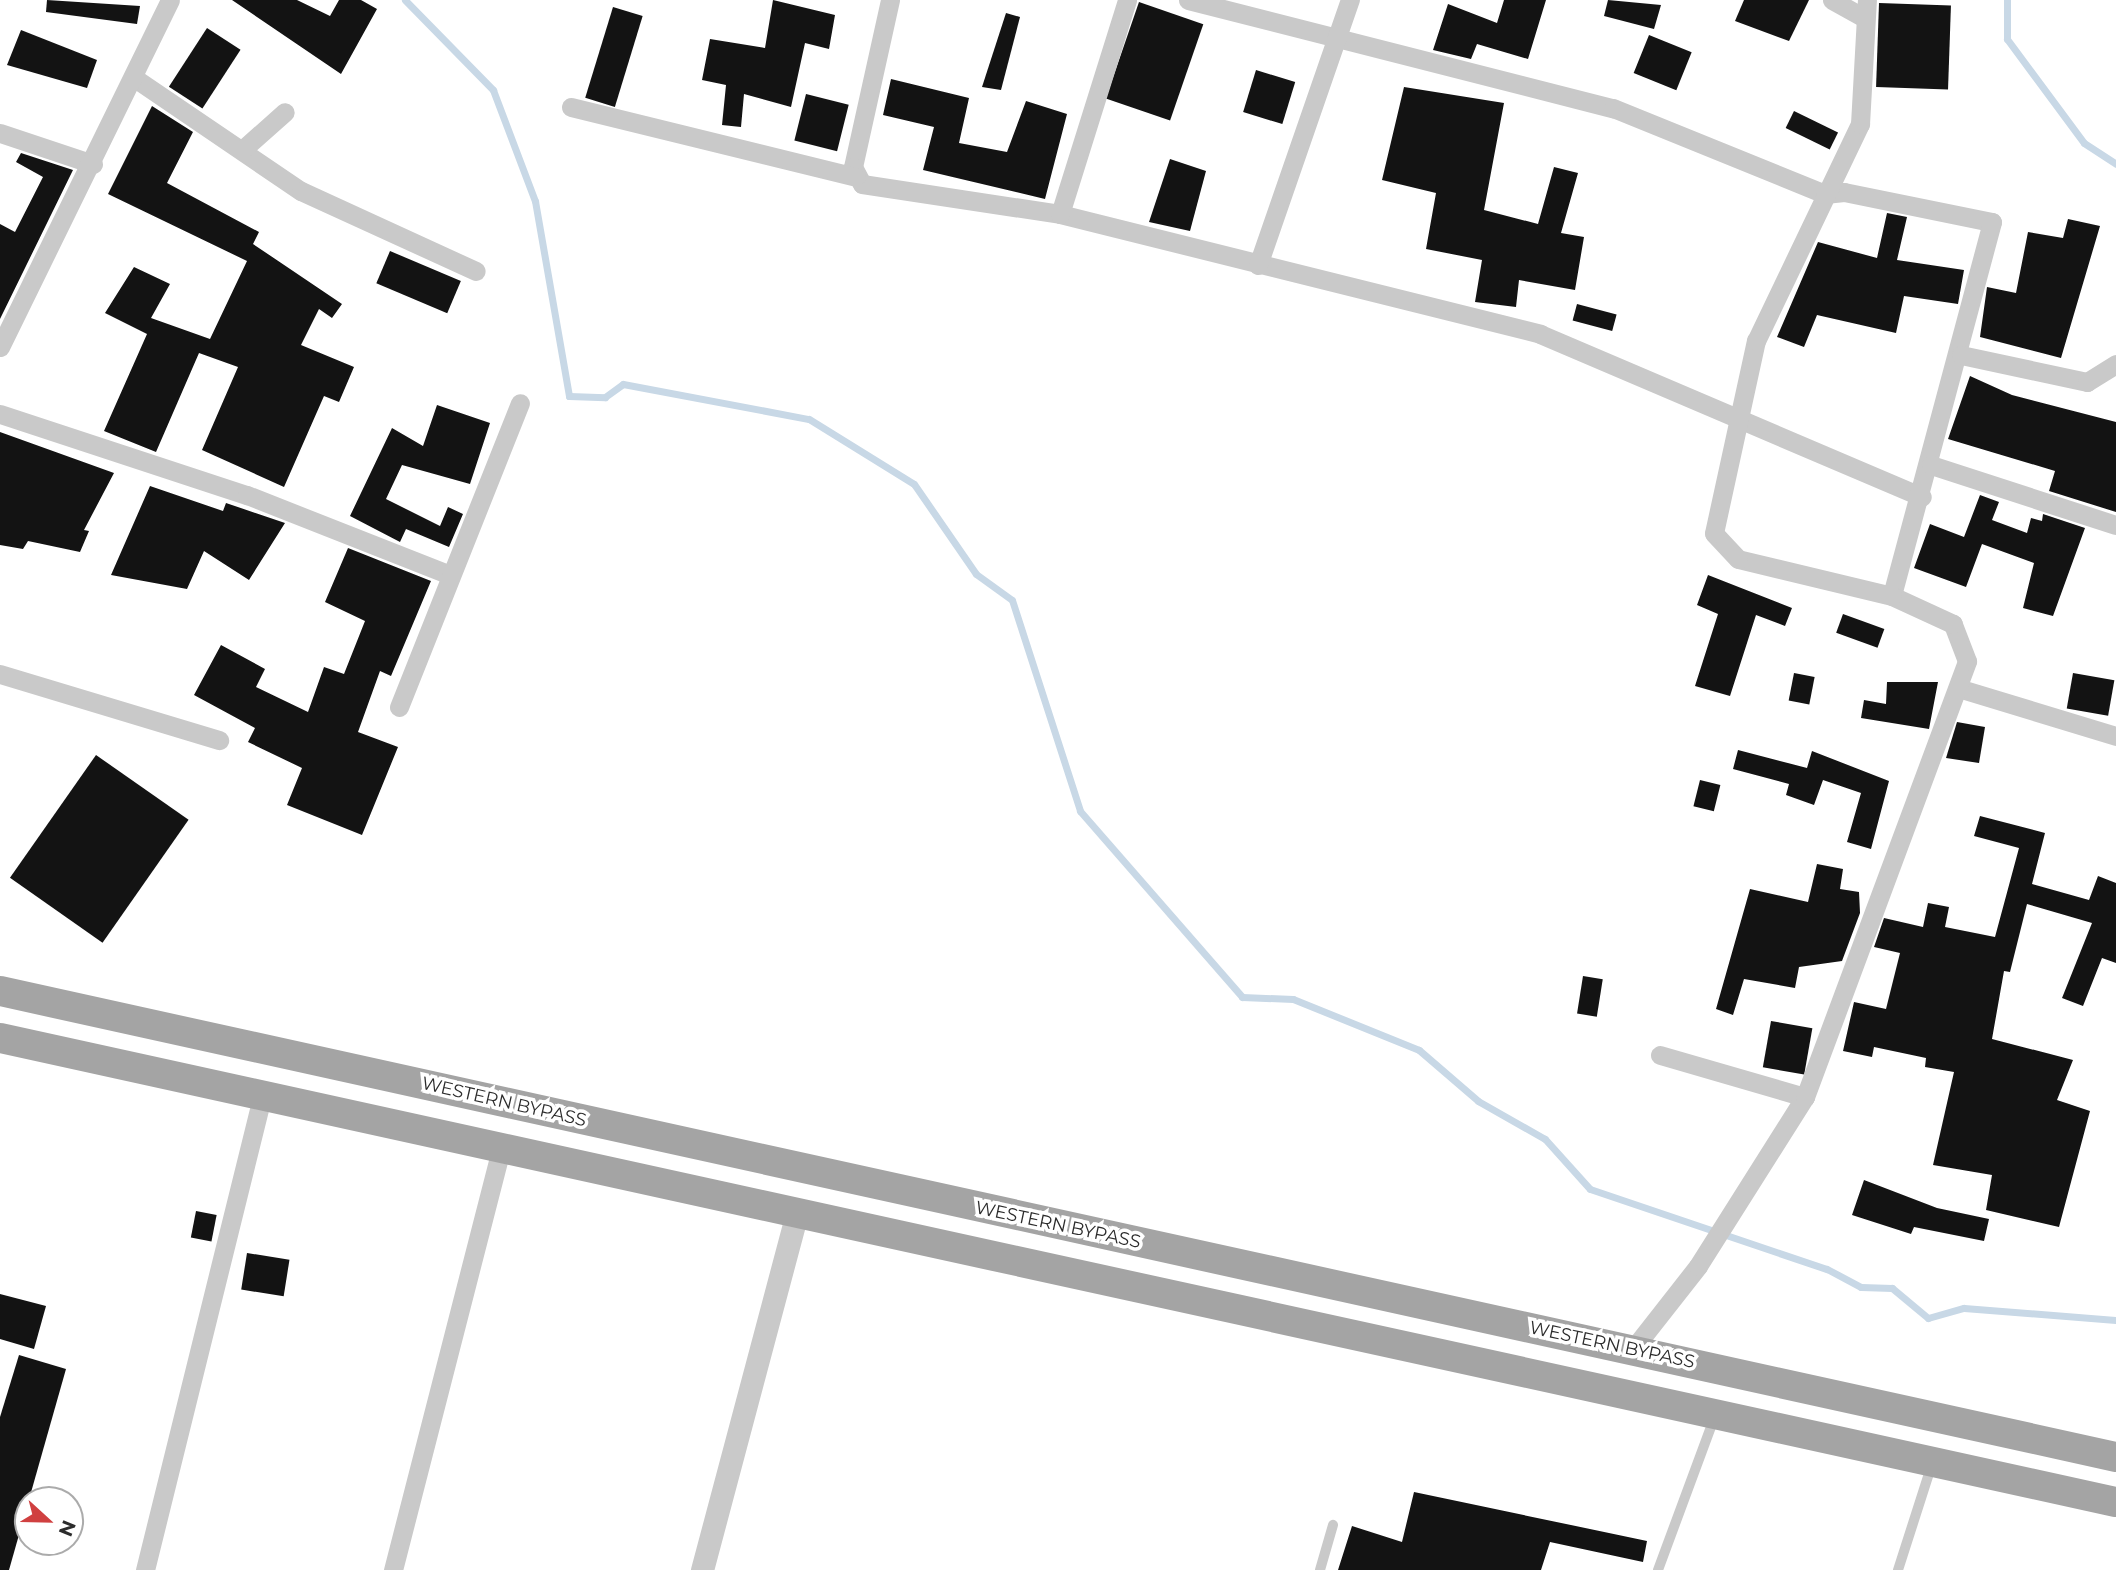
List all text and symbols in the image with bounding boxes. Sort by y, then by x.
street label: WESTERN BYPASS [419,1073,589,1131]
street label: WESTERN BYPASS [973,1197,1143,1253]
street label: WESTERN BYPASS [1527,1317,1697,1373]
north arrow [14,1486,84,1556]
text: N [54,1517,81,1540]

